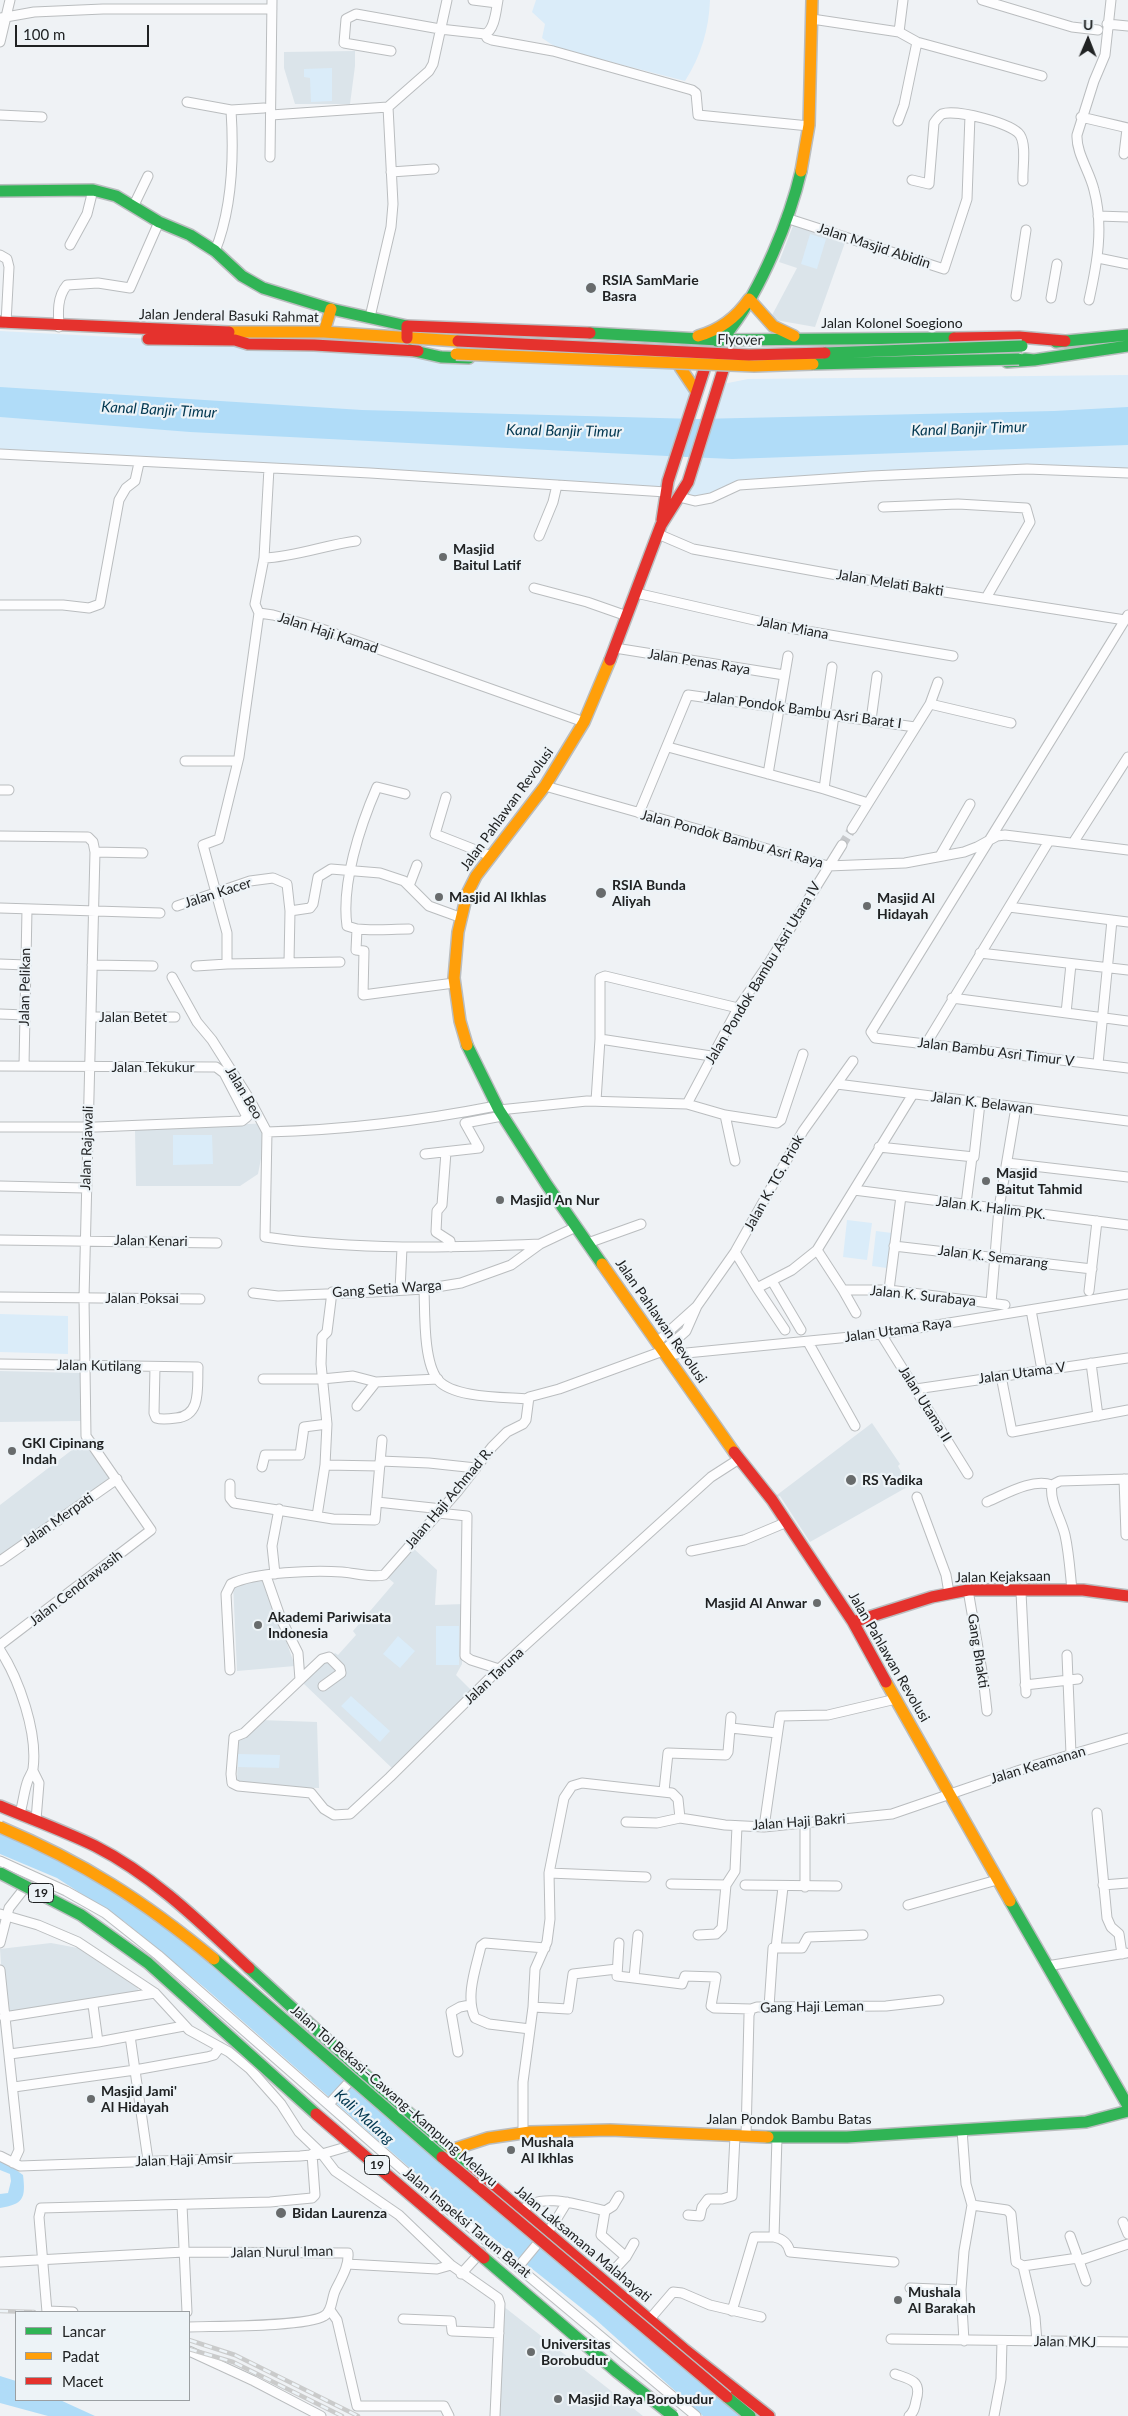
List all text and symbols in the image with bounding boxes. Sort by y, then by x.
scale bar [18,15,151,47]
north arrow [1063,15,1113,65]
text: U [1083,16,1094,33]
text: 100 m [23,25,65,43]
street label: Jalan Masjid Abidin [815,220,933,272]
place label: RSIA SamMarie Basra [602,272,699,304]
marker: RSIA SamMarie Basra [584,281,598,295]
street label: Jalan Jenderal Basuki Rahmat [139,306,319,326]
street label: Jalan Kolonel Soegiono [821,315,963,331]
street label: Flyover [717,331,763,349]
water label: Kanal Banjir Timur [101,398,217,422]
water label: Kanal Banjir Timur [911,418,1027,440]
water label: Kanal Banjir Timur [506,421,622,441]
place label: Masjid Baitul Latif [453,541,521,574]
marker: Masjid Baitul Latif [437,551,449,563]
street label: Jalan Melati Bakti [835,566,945,600]
street label: Jalan Haji Kamad [276,609,380,657]
street label: Jalan Miana [756,613,830,643]
street label: Jalan Penas Raya [647,646,751,678]
street label: Jalan Pondok Bambu Asri Barat I [703,688,903,732]
street label: Jalan Pahlawan Revolusi [457,744,557,874]
street label: Jalan Pondok Bambu Asri Raya [639,807,825,871]
street label: Jalan Kacer [182,874,254,912]
place label: RSIA Bunda Aliyah [612,877,686,910]
street label: Jalan Pondok Bambu Asri Utara IV [702,879,824,1067]
marker: RSIA Bunda Aliyah [594,886,608,900]
place label: Masjid Al Ikhlas [449,889,547,905]
place label: Masjid Al Hidayah [877,890,935,922]
marker: Masjid Al Ikhlas [433,891,445,903]
marker: Masjid Al Hidayah [861,900,873,912]
street label: Jalan Pelikan [16,948,34,1026]
street label: Jalan Betet [99,1009,167,1025]
street label: Jalan Bambu Asri Timur V [917,1034,1075,1070]
street label: Jalan Tekukur [111,1059,195,1075]
street label: Jalan Beo [222,1064,266,1122]
street label: Jalan K. Belawan [930,1088,1034,1118]
street label: Jalan Rajawali [77,1105,97,1191]
street label: Jalan K. TG. Priok [741,1132,807,1234]
place label: Masjid Baitut Tahmid [996,1165,1083,1198]
marker: Masjid Baitut Tahmid [980,1175,992,1187]
place label: Masjid An Nur [510,1192,600,1208]
street label: Jalan K. Halim PK. [935,1193,1047,1223]
marker: Masjid An Nur [494,1194,506,1206]
street label: Jalan Kenari [114,1232,188,1250]
street label: Jalan K. Semarang [937,1242,1049,1272]
street label: Jalan Pahlawan Revolusi [612,1256,710,1386]
street label: Gang Setia Warga [332,1277,442,1301]
street label: Jalan K. Surabaya [869,1282,977,1310]
street label: Jalan Poksai [105,1290,179,1306]
street label: Jalan Utama Raya [843,1314,953,1346]
street label: Jalan Kutilang [56,1357,142,1375]
street label: Jalan Utama V [977,1359,1067,1387]
street label: Jalan Utama II [895,1363,955,1445]
place label: GKI Cipinang Indah [22,1435,104,1468]
street label: Jalan Haji Achmad R. [402,1444,496,1552]
marker: GKI Cipinang Indah [6,1445,18,1457]
place label: RS Yadika [862,1472,923,1488]
marker: RS Yadika [844,1473,858,1487]
street label: Jalan Merpati [19,1489,97,1551]
street label: Jalan Cendrawasih [26,1546,126,1630]
street label: Jalan Kejaksaan [955,1568,1051,1586]
street label: Jalan Pahlawan Revolusi [845,1589,933,1725]
place label: Masjid Al Anwar [705,1595,807,1611]
marker: Masjid Al Anwar [811,1597,823,1609]
place label: Akademi Pariwisata Indonesia [268,1609,391,1641]
street label: Gang Bhakti [964,1613,992,1689]
marker: Akademi Pariwisata Indonesia [252,1619,264,1631]
street label: Jalan Taruna [461,1644,527,1708]
street label: Jalan Keamanan [988,1743,1088,1787]
street label: Jalan Haji Bakri [752,1810,846,1834]
road number: 19 [28,1884,54,1902]
street label: Gang Haji Leman [760,1998,864,2016]
street label: Jalan Tol Bekasi–Cawang–Kampung Melayu [287,2002,501,2190]
place label: Masjid Jami' Al Hidayah [101,2083,177,2116]
water label: Kali Malang [331,2086,397,2148]
marker: Masjid Jami' Al Hidayah [85,2093,97,2105]
street label: Jalan Pondok Bambu Batas [707,2111,871,2127]
place label: Mushala Al Ikhlas [521,2134,574,2166]
marker: Mushala Al Ikhlas [505,2144,517,2156]
street label: Jalan Haji Amsir [135,2150,233,2170]
road number: 19 [364,2156,390,2174]
street label: Jalan Inspeksi Tarum Barat [400,2165,534,2281]
street label: Jalan Laksamana Malahayati [512,2182,654,2306]
place label: Bidan Laurenza [292,2205,387,2221]
marker: Bidan Laurenza [274,2206,288,2220]
street label: Jalan Nurul Iman [231,2243,333,2261]
place label: Mushala Al Barakah [908,2284,976,2316]
marker: Mushala Al Barakah [892,2294,904,2306]
legend [15,2311,190,2401]
text: Lancar [62,2322,106,2340]
street label: Jalan MKJ [1034,2333,1096,2351]
place label: Universitas Borobudur [541,2336,611,2368]
marker: Universitas Borobudur [525,2346,537,2358]
text: Padat [62,2347,99,2365]
text: Macet [62,2372,103,2390]
place label: Masjid Raya Borobudur [568,2391,713,2407]
marker: Masjid Raya Borobudur [552,2393,564,2405]

